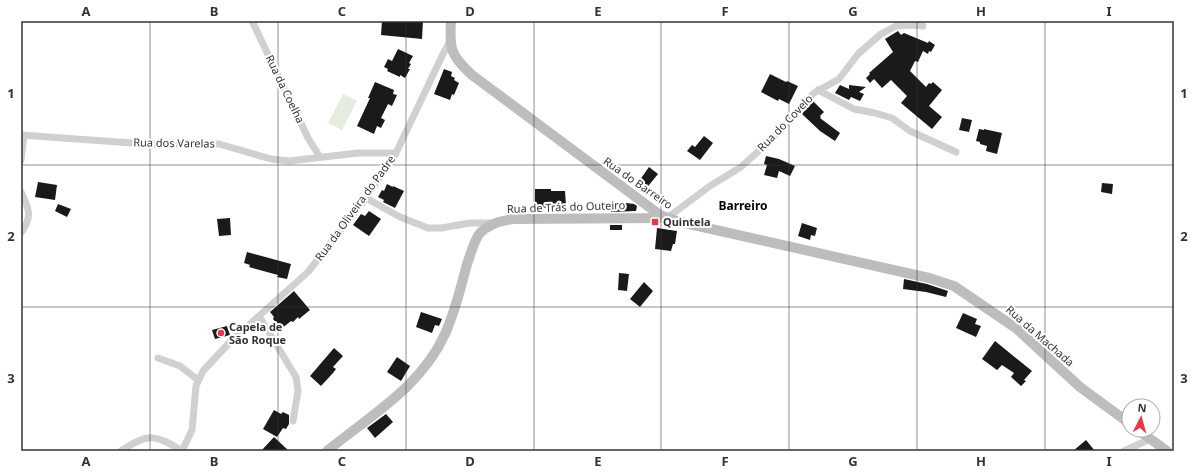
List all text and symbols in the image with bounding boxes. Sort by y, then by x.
text: A [82,2,91,20]
text: B [210,2,218,20]
text: C [338,2,346,20]
text: D [465,2,475,20]
text: E [594,2,602,20]
text: F [721,2,729,20]
text: G [848,2,858,20]
text: H [976,2,986,20]
text: I [1106,2,1112,20]
street label: Rua da Coelha [262,52,308,125]
text: 1 [7,84,15,102]
text: 1 [1180,84,1188,102]
street label: Rua do Covelo [754,91,816,154]
street label: Rua dos Varelas [133,134,215,151]
street label: Rua da Oliveira do Padre [311,152,398,264]
street label: Rua do Barreiro [601,153,676,212]
street label: Rua de Trás do Outeiro [507,197,626,216]
district label: Barreiro [718,197,768,214]
place label: Quintela [663,214,711,229]
marker: Quintela [650,217,660,227]
text: 2 [7,227,15,245]
text: 2 [1180,227,1188,245]
street label: Rua da Machada [1003,302,1078,369]
place label: Capela de São Roque [229,319,287,347]
marker: Capela de São Roque [216,328,226,338]
text: 3 [7,369,15,387]
text: 3 [1180,369,1188,387]
north arrow [1121,398,1161,438]
text: N [1137,400,1147,415]
text: A [82,452,91,470]
text: B [210,452,218,470]
text: C [338,452,346,470]
text: D [465,452,475,470]
text: E [594,452,602,470]
text: F [721,452,729,470]
text: G [848,452,858,470]
text: H [976,452,986,470]
text: I [1106,452,1112,470]

